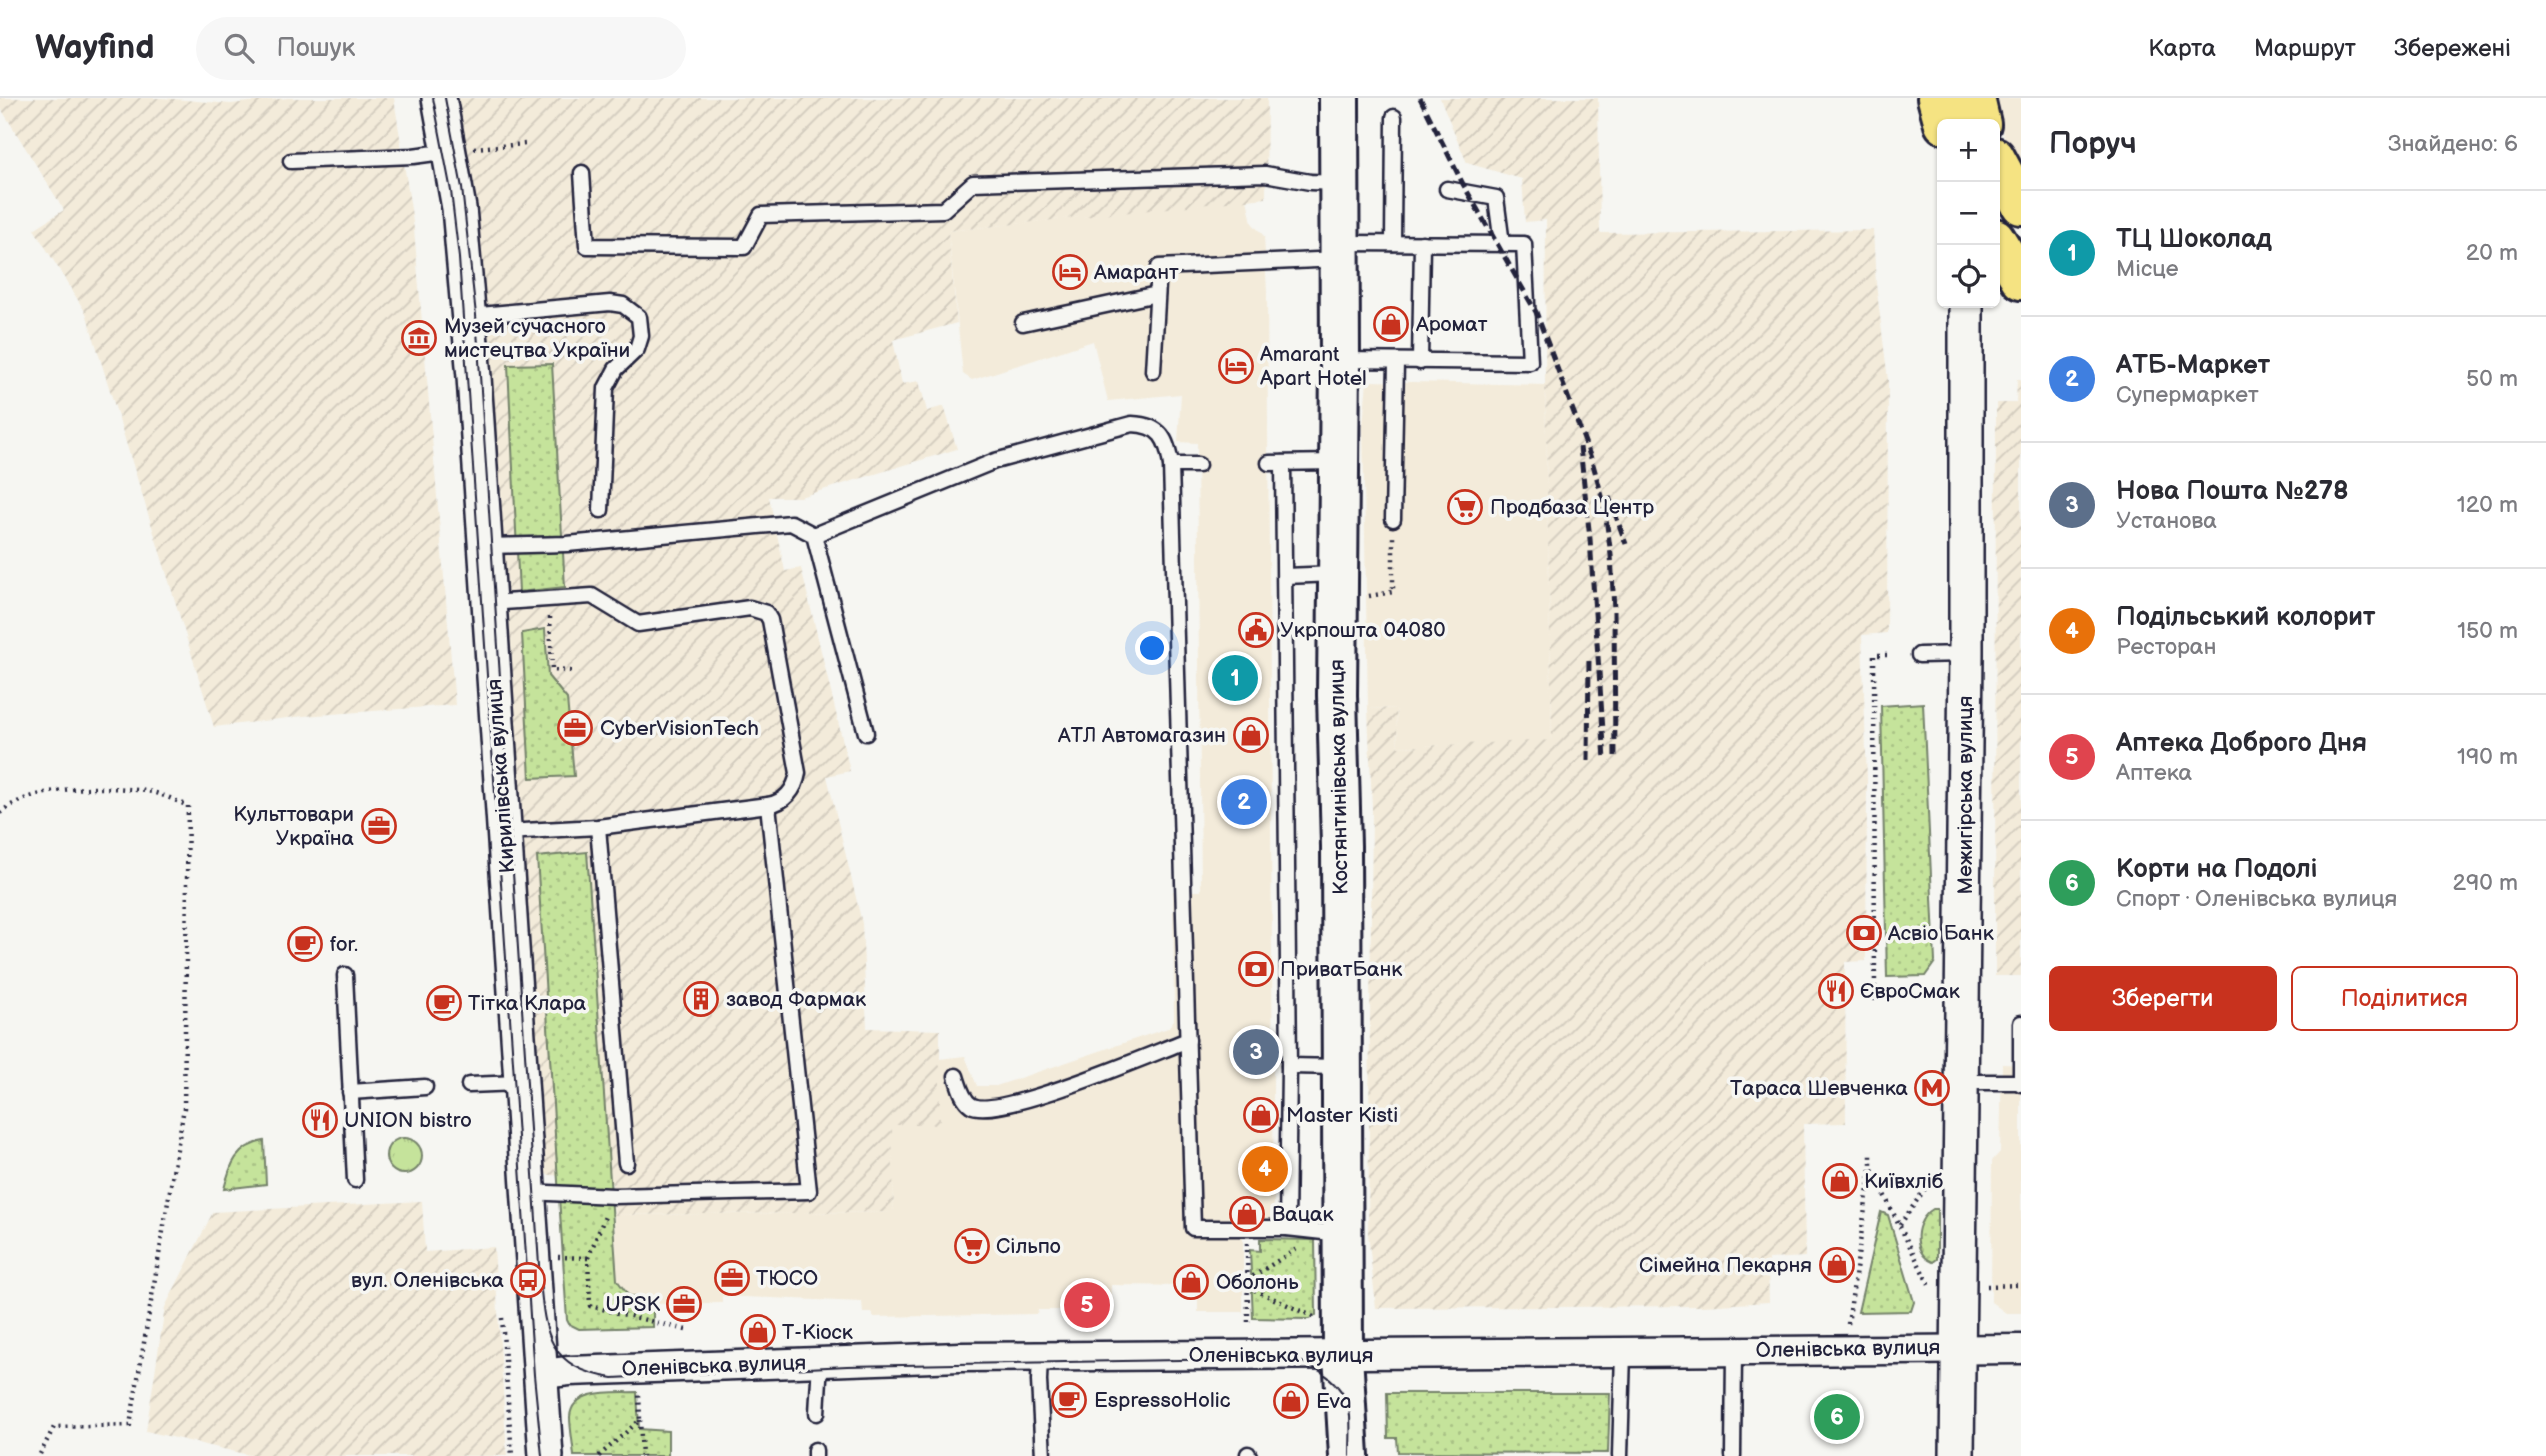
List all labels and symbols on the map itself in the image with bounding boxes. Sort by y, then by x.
hotel icon: Амарант [1051,253,1089,291]
place label: Амарант [1093,260,1179,285]
shop icon: Аромат [1372,305,1410,343]
place label: Аромат [1415,312,1488,337]
place label: Музей сучасного мистецтва України [444,314,630,363]
museum icon: Музей сучасного мистецтва України [400,319,438,357]
place label: Amarant Apart Hotel [1260,342,1367,391]
hotel icon: Amarant Apart Hotel [1217,347,1255,385]
supermarket icon: Продбаза Центр [1446,488,1484,526]
place label: Продбаза Центр [1490,495,1654,520]
public building icon: Укрпошта 04080 [1237,611,1275,649]
place label: Укрпошта 04080 [1280,618,1446,643]
your location [1135,631,1169,665]
pin: 1 [1212,652,1258,704]
street label: Костянтинівська вулиця [1324,659,1354,895]
street label: Кирилівська вулиця [482,678,520,874]
street label: Межигірська вулиця [1953,696,1978,894]
office icon: CyberVisionTech [556,709,594,747]
place label: CyberVisionTech [600,716,759,741]
shop icon: АТЛ Автомагазин [1232,716,1270,754]
place label: АТЛ Автомагазин [1057,723,1226,748]
pin: 2 [1221,776,1267,828]
place label: Культтовари Україна [233,802,355,851]
office icon: Культтовари Україна [360,807,398,845]
bank icon: Асвіо Банк [1845,914,1883,952]
place label: Асвіо Банк [1887,921,1994,946]
cafe icon: for. [286,925,324,963]
place label: for. [330,932,358,957]
bank icon: ПриватБанк [1237,950,1275,988]
place label: ПриватБанк [1280,957,1402,982]
restaurant icon: ЄвроСмак [1817,972,1855,1010]
place label: ЄвроСмак [1860,979,1960,1004]
building icon: завод Фармак [682,980,720,1018]
cafe icon: Тітка Клара [425,984,463,1022]
place label: завод Фармак [726,987,866,1012]
place label: Тітка Клара [468,991,587,1016]
pin: 3 [1233,1026,1279,1078]
metro station icon: Тараса Шевченка [1913,1069,1951,1107]
place label: Тараса Шевченка [1730,1076,1909,1101]
shop icon: Master Kisti [1242,1096,1280,1134]
restaurant icon: UNION bistro [301,1101,339,1139]
place label: Master Kisti [1286,1103,1398,1128]
place label: UNION bistro [344,1108,472,1133]
pin: 4 [1242,1143,1288,1195]
shop icon: Київхліб [1821,1162,1859,1200]
place label: Київхліб [1864,1169,1943,1194]
shop icon: Вацак [1228,1195,1266,1233]
place label: Вацак [1272,1202,1334,1227]
supermarket icon: Сільпо [953,1227,991,1265]
place label: Сільпо [996,1234,1061,1259]
shop icon: Сімейна Пекарня [1818,1246,1856,1284]
place label: Сімейна Пекарня [1639,1253,1812,1278]
office icon: ТЮСО [713,1259,751,1297]
bus stop icon: вул. Оленівська [509,1261,547,1299]
shop icon: Оболонь [1172,1263,1210,1301]
place label: ТЮСО [756,1266,818,1291]
place label: вул. Оленівська [351,1268,505,1293]
place label: Оболонь [1216,1270,1299,1295]
pin: 5 [1064,1279,1110,1331]
office icon: UPSK [665,1285,703,1323]
place label: UPSK [605,1292,660,1317]
shop icon: Т-Кіоск [739,1313,777,1351]
place label: Т-Кіоск [782,1320,853,1345]
street label: Оленівська вулиця [1755,1335,1941,1363]
street label: Оленівська вулиця [1189,1343,1373,1368]
street label: Оленівська вулиця [621,1350,807,1382]
cafe icon: EspressoHolic [1050,1381,1088,1419]
shop icon: Eva [1272,1382,1310,1420]
place label: EspressoHolic [1094,1388,1231,1413]
place label: Eva [1316,1389,1352,1414]
pin: 6 [1814,1391,1860,1443]

